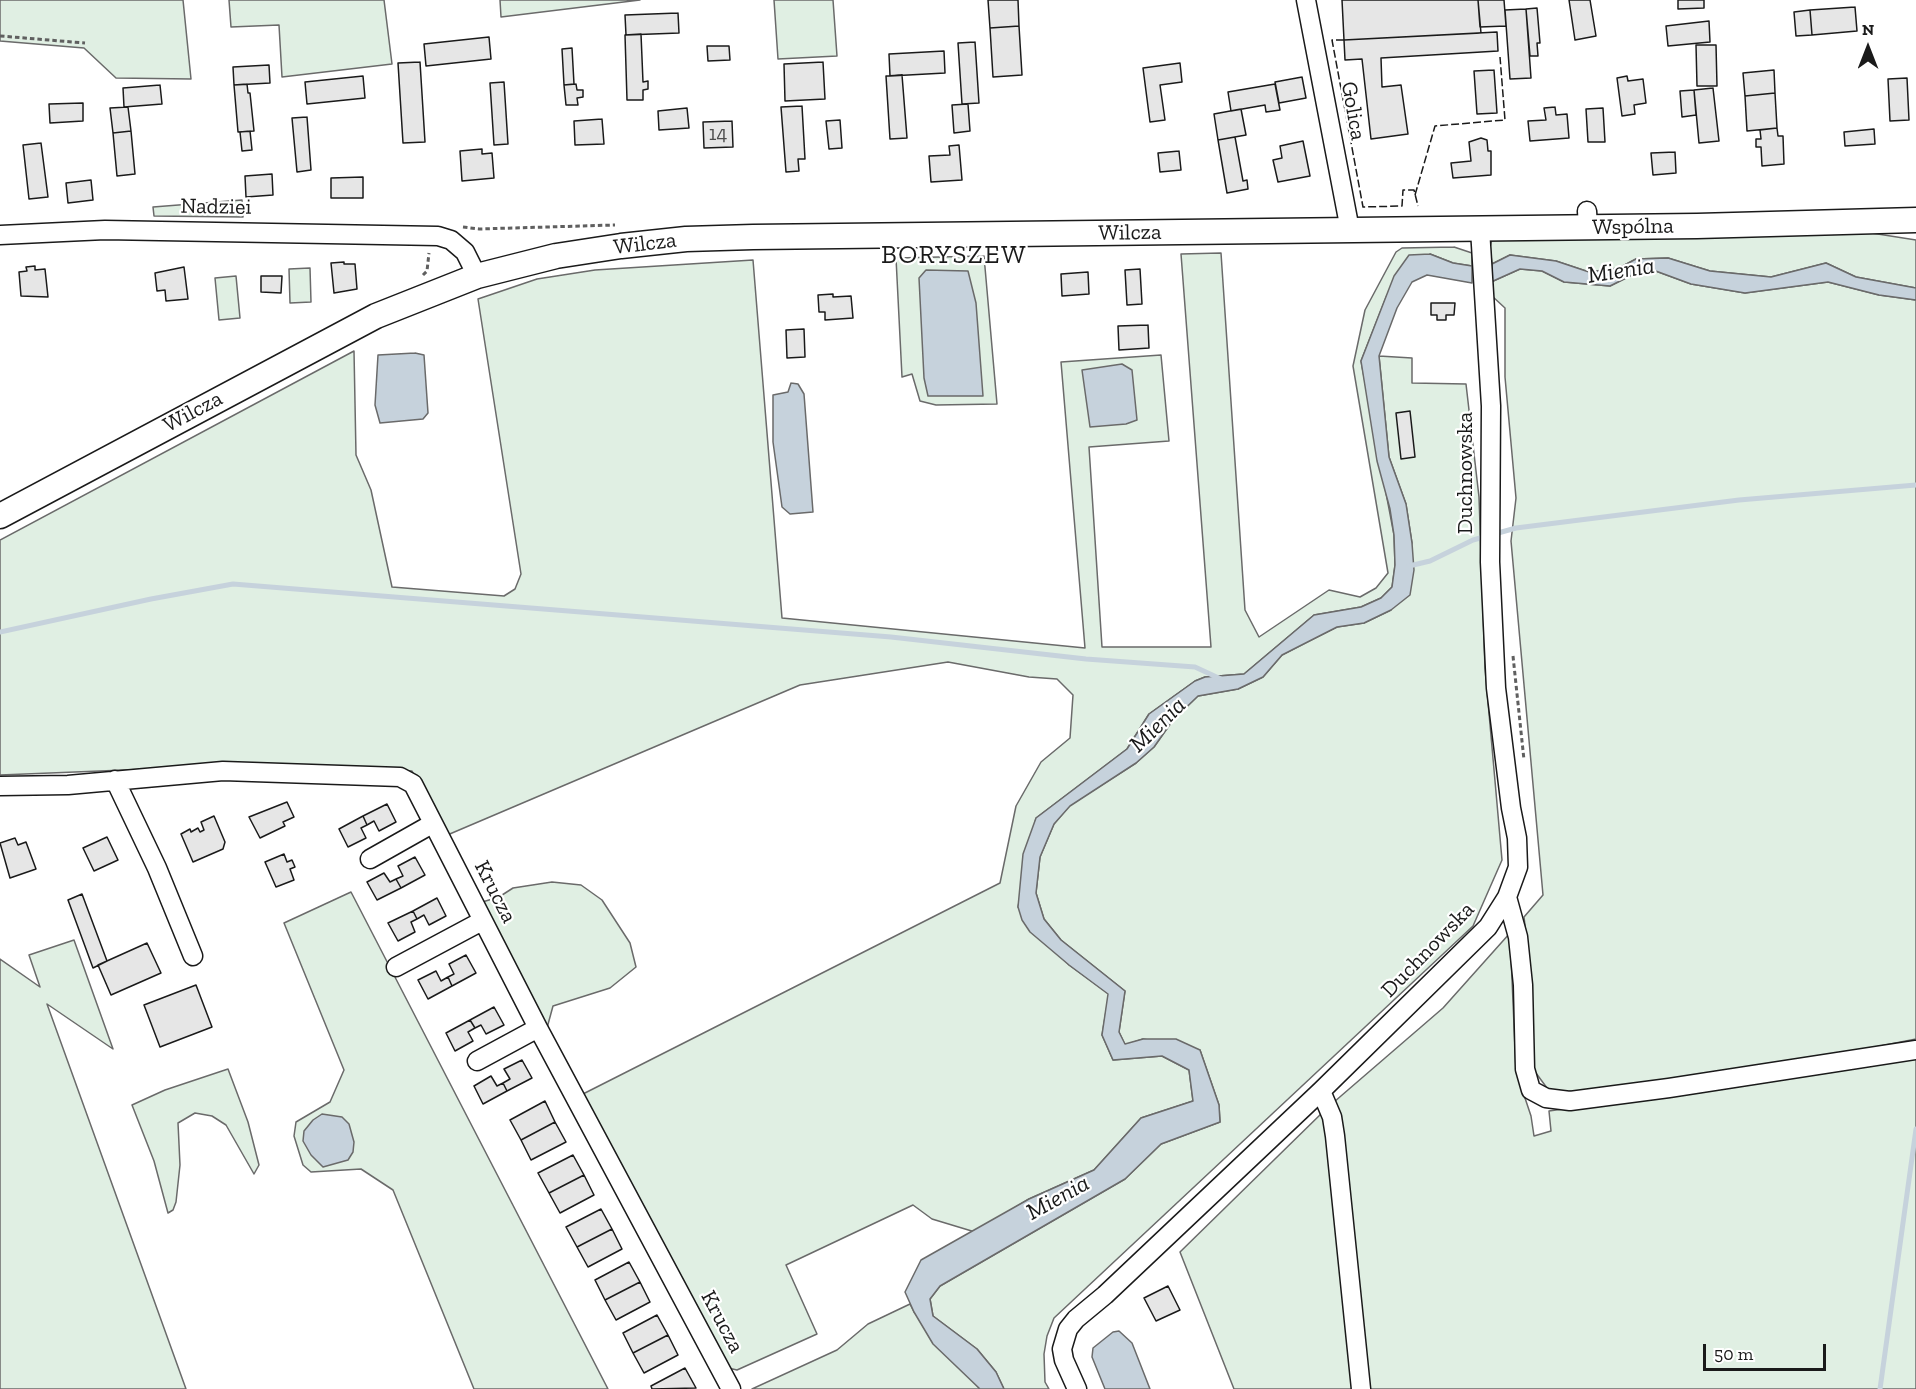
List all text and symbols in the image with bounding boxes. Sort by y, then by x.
north arrow [1838,18,1898,78]
text: N [1862,20,1874,39]
street label: Golica [1335,80,1371,142]
house number: 14 [709,122,727,146]
street label: Nadziei [180,193,252,221]
street label: Wspólna [1592,213,1674,241]
street label: Wilcza [1098,219,1162,247]
street label: Wilcza [612,227,678,261]
district label: BORYSZEW [881,240,1027,272]
water label: Mienia [1585,251,1657,291]
street label: Wilcza [159,386,227,438]
street label: Duchnowska [1453,412,1479,534]
water label: Mienia [1124,691,1192,759]
street label: Krucza [468,856,522,928]
street label: Duchnowska [1376,897,1480,1003]
water label: Mienia [1021,1169,1095,1227]
street label: Krucza [695,1286,749,1358]
scale bar [1706,1332,1829,1370]
text: 50 m [1714,1343,1753,1365]

